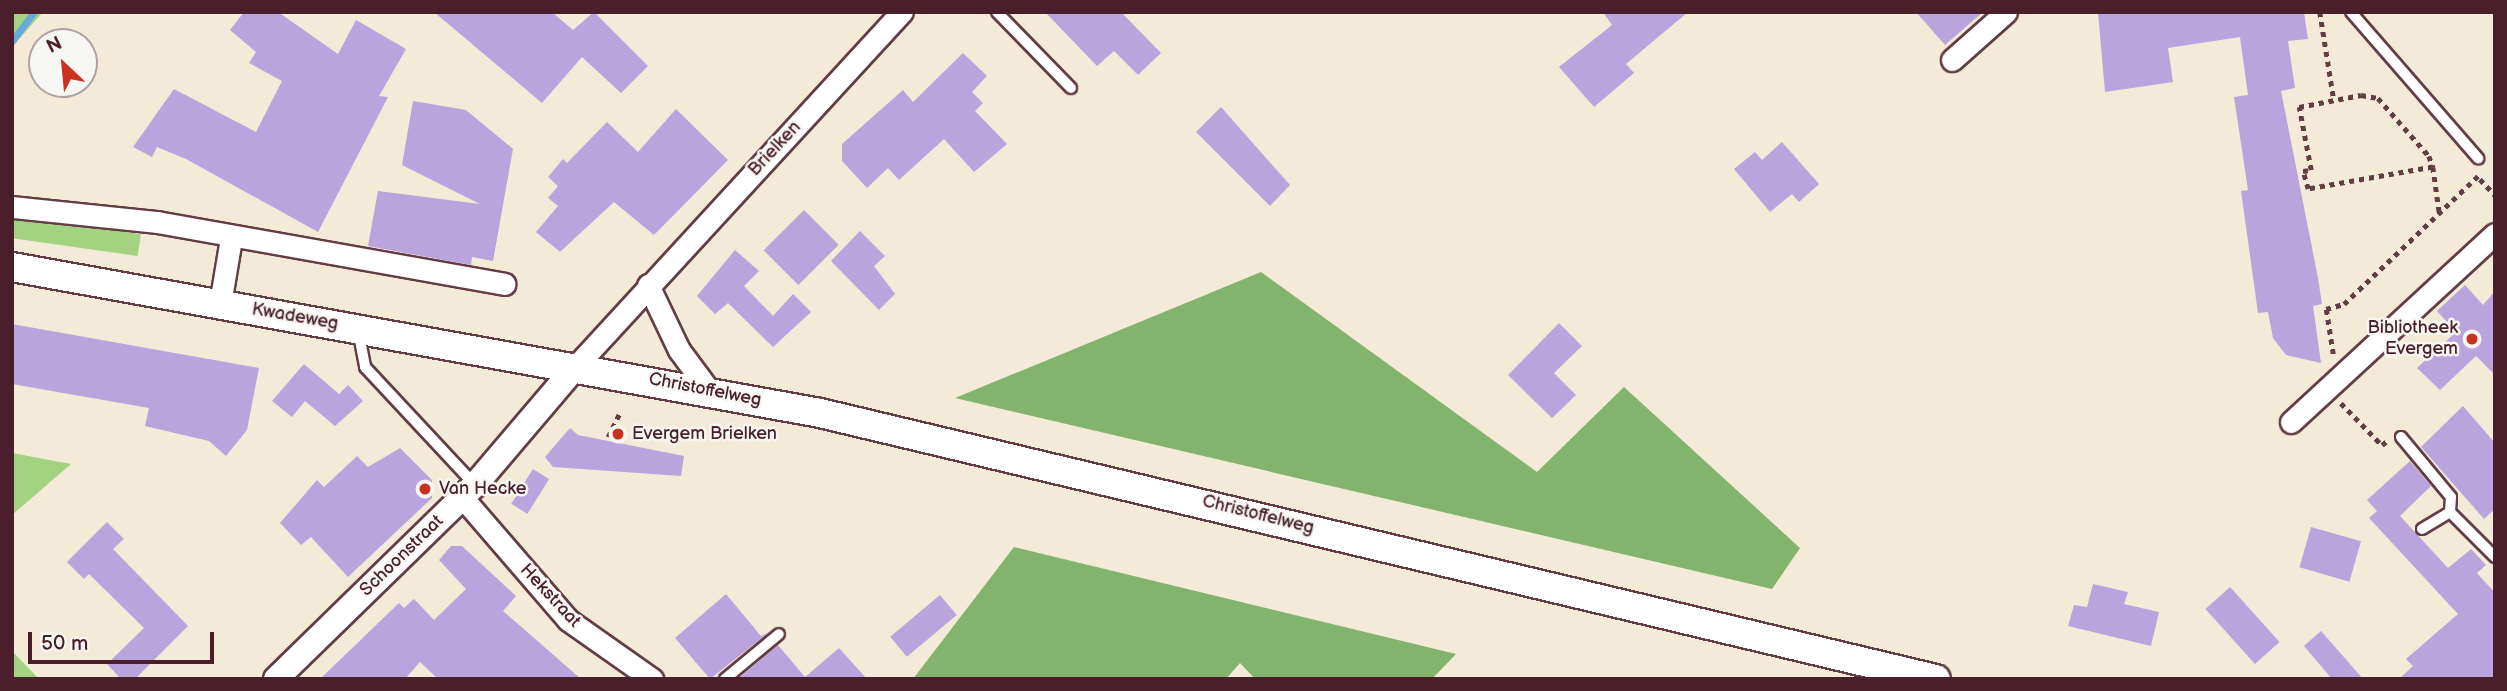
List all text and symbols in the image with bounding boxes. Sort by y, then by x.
north arrow [28,28,98,98]
text: N [43,32,66,59]
street label: Brielken [744,117,806,181]
street label: Kwadeweg [250,299,340,335]
place label: Bibliotheek Evergem [2367,318,2458,360]
marker: Bibliotheek Evergem [2464,331,2480,347]
street label: Christoffelweg [647,368,763,412]
place label: Evergem Brielken [632,423,777,445]
marker: Evergem Brielken [610,426,626,442]
place label: Van Hecke [439,478,527,500]
marker: Van Hecke [417,481,433,497]
street label: Christoffelweg [1200,491,1316,539]
street label: Schoonstraat [356,511,448,601]
street label: Hekstraat [515,560,585,632]
scale bar [32,618,217,662]
text: 50 m [41,631,88,656]

